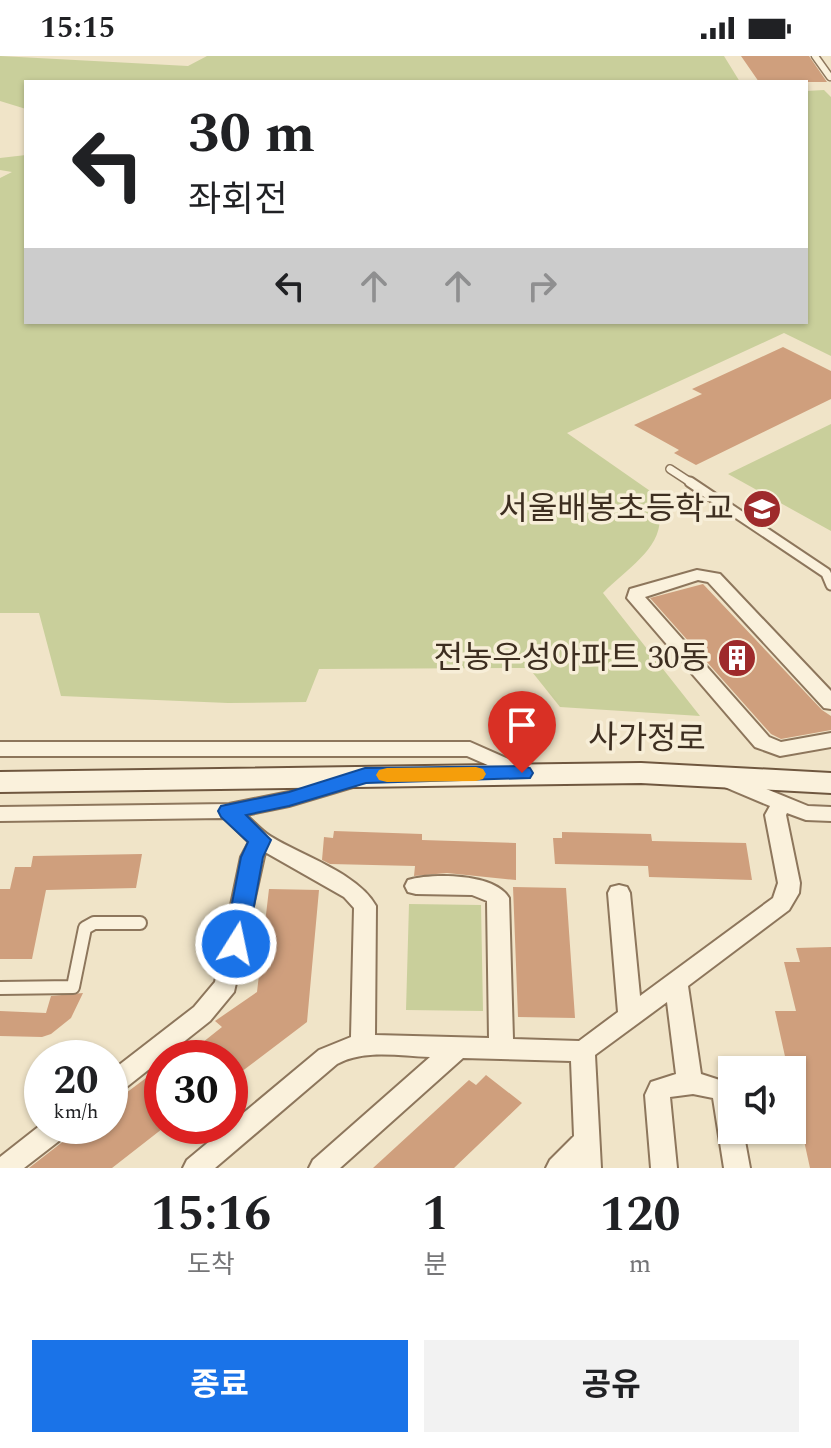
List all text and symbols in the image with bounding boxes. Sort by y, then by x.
text: 15:15 [40,5,115,51]
text: 30 m [188,92,315,177]
icon: left [56,112,160,216]
text: 좌회전 [188,173,287,228]
icon: left [268,264,312,308]
icon: ahead [352,264,396,308]
icon: ahead [436,264,480,308]
icon: right [520,264,564,308]
place label: 서울배봉초등학교 [498,485,734,534]
school or university icon: 서울배봉초등학교 [741,488,783,530]
place label: 전농우성아파트 30동 [433,634,709,683]
building icon: 전농우성아파트 30동 [716,637,758,679]
pin [488,691,556,773]
icon: arrive [500,703,544,747]
street label: 사가정로 [588,713,706,765]
position arrow [194,902,278,986]
speed limit sign: 30 [144,1040,248,1144]
text: 20 [54,1051,98,1112]
map controls [718,1056,806,1144]
button: sound [718,1056,806,1144]
text: km/h [54,1097,99,1127]
text: 15:16 [151,1178,271,1251]
text: 1 [422,1178,449,1251]
text: 120 [600,1179,680,1252]
text: m [629,1244,651,1284]
text: 도착 [187,1245,235,1285]
text: 분 [423,1245,447,1285]
button: 종료 [32,1340,408,1432]
button: 공유 [424,1340,799,1432]

